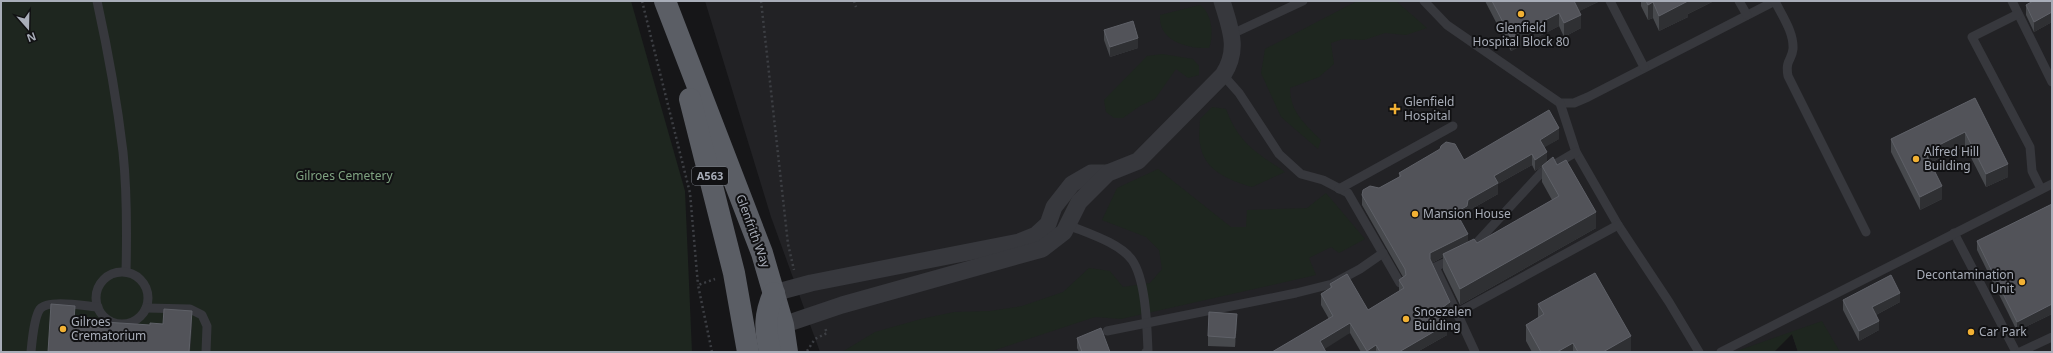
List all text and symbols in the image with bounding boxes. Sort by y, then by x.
north arrow [8,8,48,48]
marker: Glenfield Hospital Block 80 [1516,9,1526,19]
place label: Glenfield Hospital Block 80 [1473,19,1570,50]
text: N [25,29,38,46]
place label: Glenfield Hospital [1404,93,1454,124]
marker: Glenfield Hospital [1389,103,1401,115]
place label: Alfred Hill Building [1924,143,1979,174]
marker: Alfred Hill Building [1911,154,1921,164]
park label: Gilroes Cemetery [295,167,393,184]
road number: A563 [692,167,728,185]
street label: Glenfrith Way [732,192,775,271]
place label: Mansion House [1423,205,1511,222]
marker: Mansion House [1410,209,1420,219]
place label: Decontamination Unit [1916,266,2015,297]
marker: Decontamination Unit [2017,277,2027,287]
place label: Snoezelen Building [1414,303,1472,334]
place label: Gilroes Crematorium [71,313,146,344]
marker: Snoezelen Building [1401,314,1411,324]
place label: Car Park [1979,323,2027,340]
marker: Gilroes Crematorium [58,324,68,334]
marker: Car Park [1966,327,1976,337]

